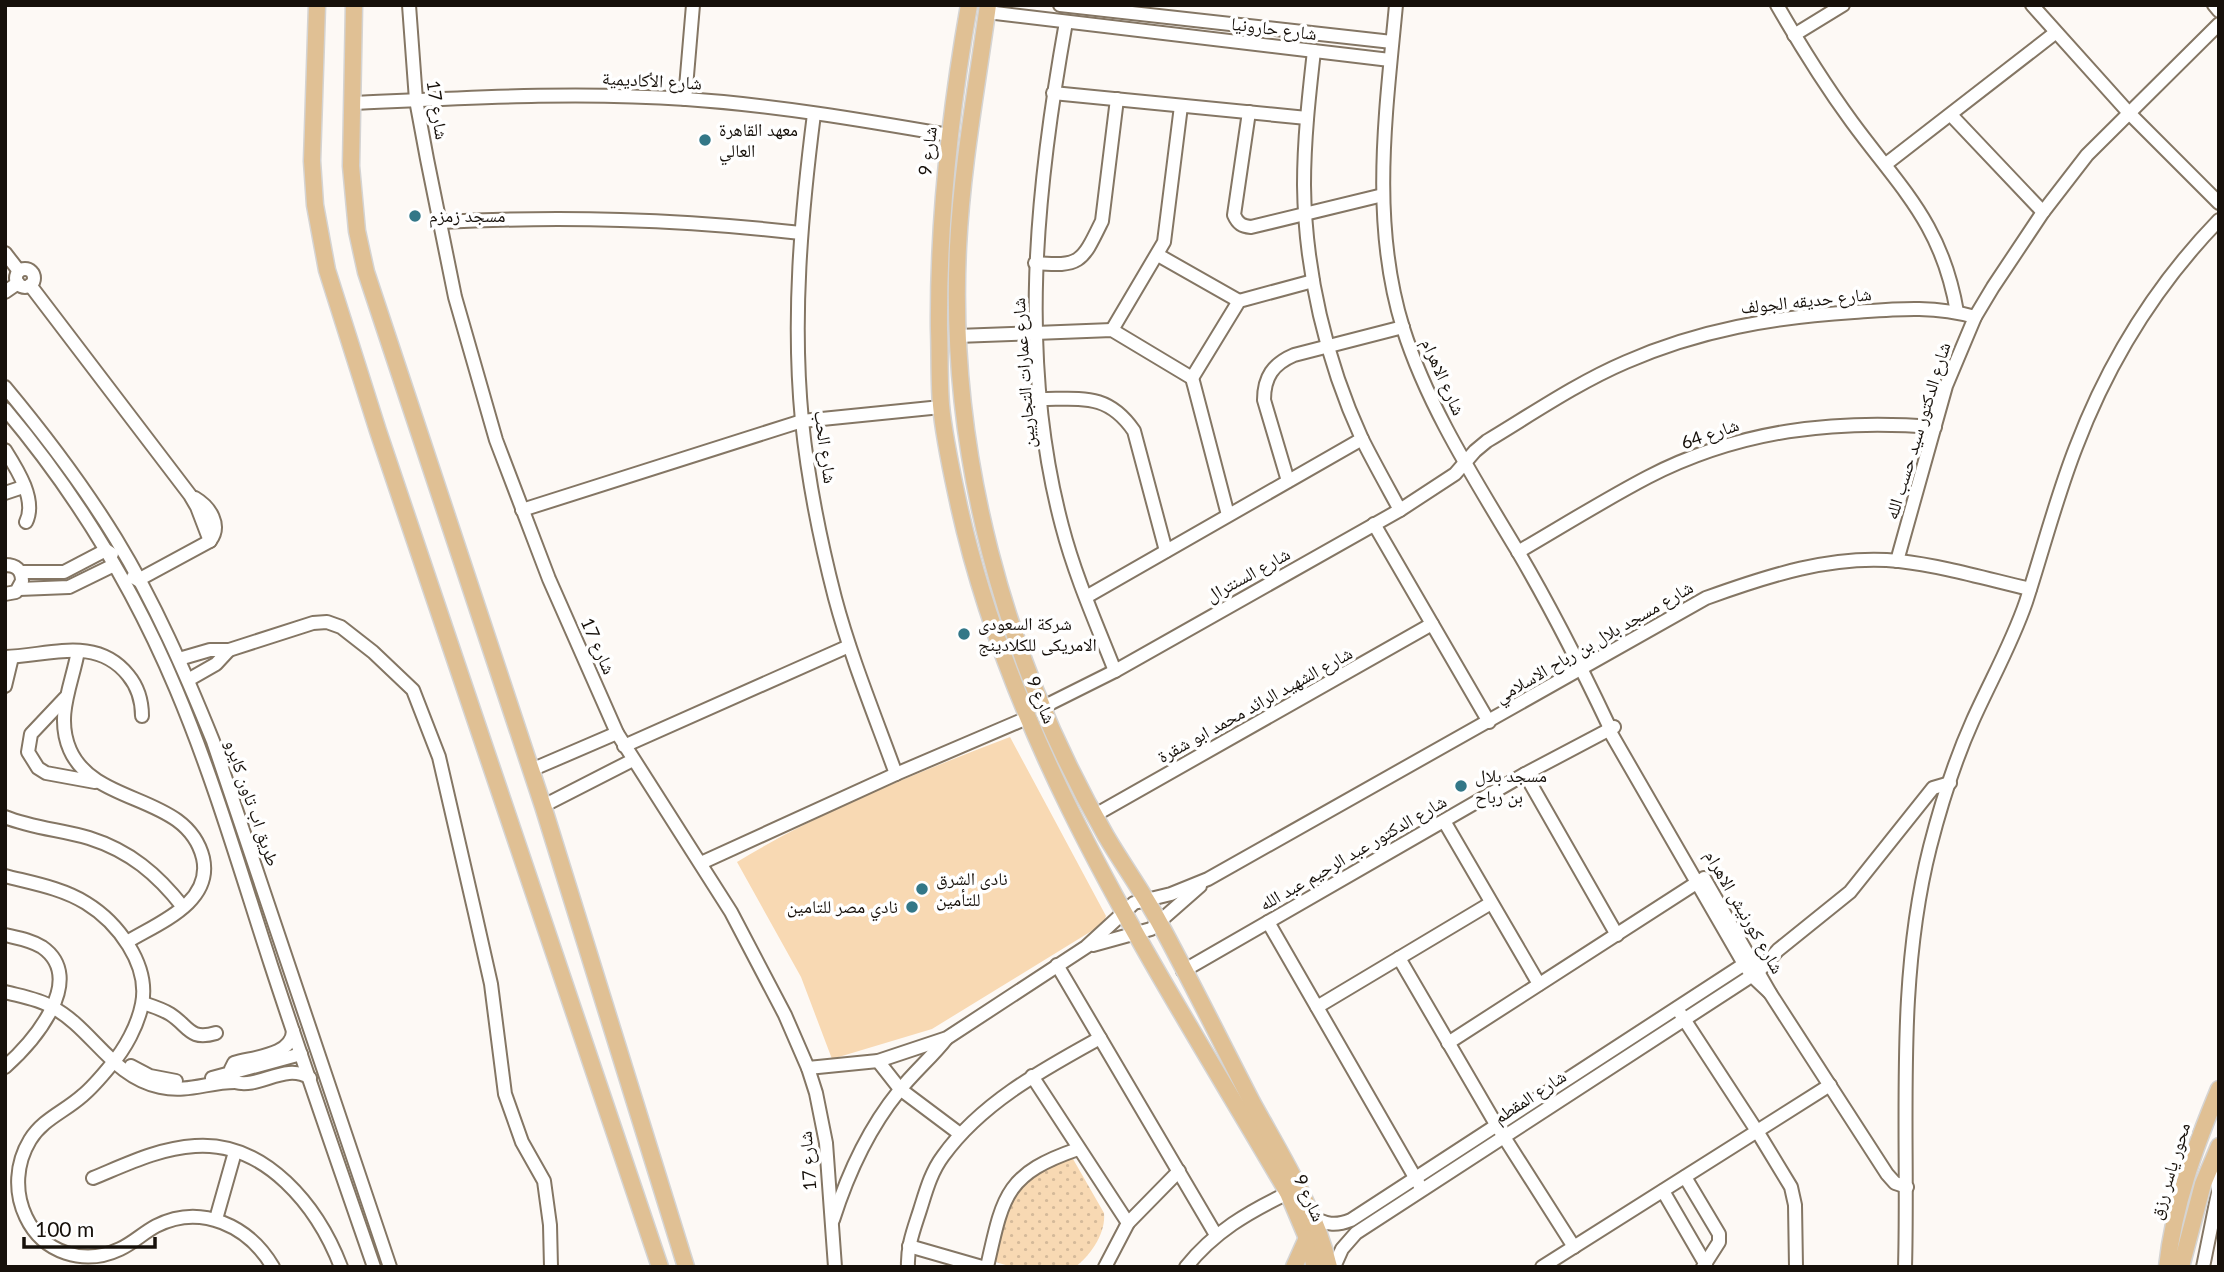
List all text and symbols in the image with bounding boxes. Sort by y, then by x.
street label: شارع حارونيا [1230,12,1318,45]
street label: شارع الأكاديمية [601,66,703,95]
street label: شارع 17 [421,79,454,141]
place label: معهد القاهرة العالي [719,118,798,166]
street label: شارع 9 [913,125,942,177]
marker: معهد القاهرة العالي [697,132,713,148]
place label: مسجد زمزم [429,204,506,228]
marker: مسجد زمزم [407,208,423,224]
street label: شارع حديقه الجولف [1739,282,1873,319]
street label: شارع عمارات التجاريين [1007,297,1040,449]
street label: شارع الاهرام [1415,335,1471,419]
street label: شارع الدكتور سيد حسب الله [1880,339,1955,522]
street label: شارع الحب [809,409,842,485]
street label: شارع 64 [1678,413,1742,454]
street label: شارع السنترال [1202,542,1294,607]
street label: شارع مسجد بلال بن رباح الاسلامي [1491,575,1699,711]
place label: شركة السعودى الامريكى للكلادينج [978,612,1097,657]
street label: شارع 17 [576,614,621,678]
marker: شركة السعودى الامريكى للكلادينج [956,626,972,642]
street label: شارع الشهيد الرائد محمد ابو شقرة [1153,641,1356,768]
street label: شارع 9 [1022,673,1061,727]
street label: طريق اب تاون كايرو [220,736,285,869]
place label: مسجد بلال بن رباح [1475,764,1547,809]
marker: مسجد بلال بن رباح [1453,778,1469,794]
street label: شارع الدكتور عبد الرحيم عبد الله [1255,790,1451,916]
street label: شارع كورنيش الاهرام [1699,846,1789,978]
place label: نادى الشرق للتأمين [936,867,1008,911]
marker: نادى الشرق للتأمين [914,881,930,897]
place label: نادي مصر للتامين [787,895,898,922]
marker: نادي مصر للتامين [904,899,920,915]
street label: شارع المقطم [1489,1065,1571,1129]
street label: محور ياسر رزق [2144,1120,2195,1222]
street label: شارع 17 [793,1130,822,1192]
street label: شارع 9 [1289,1171,1330,1225]
scale bar [24,1206,156,1250]
text: 100 m [35,1216,94,1241]

